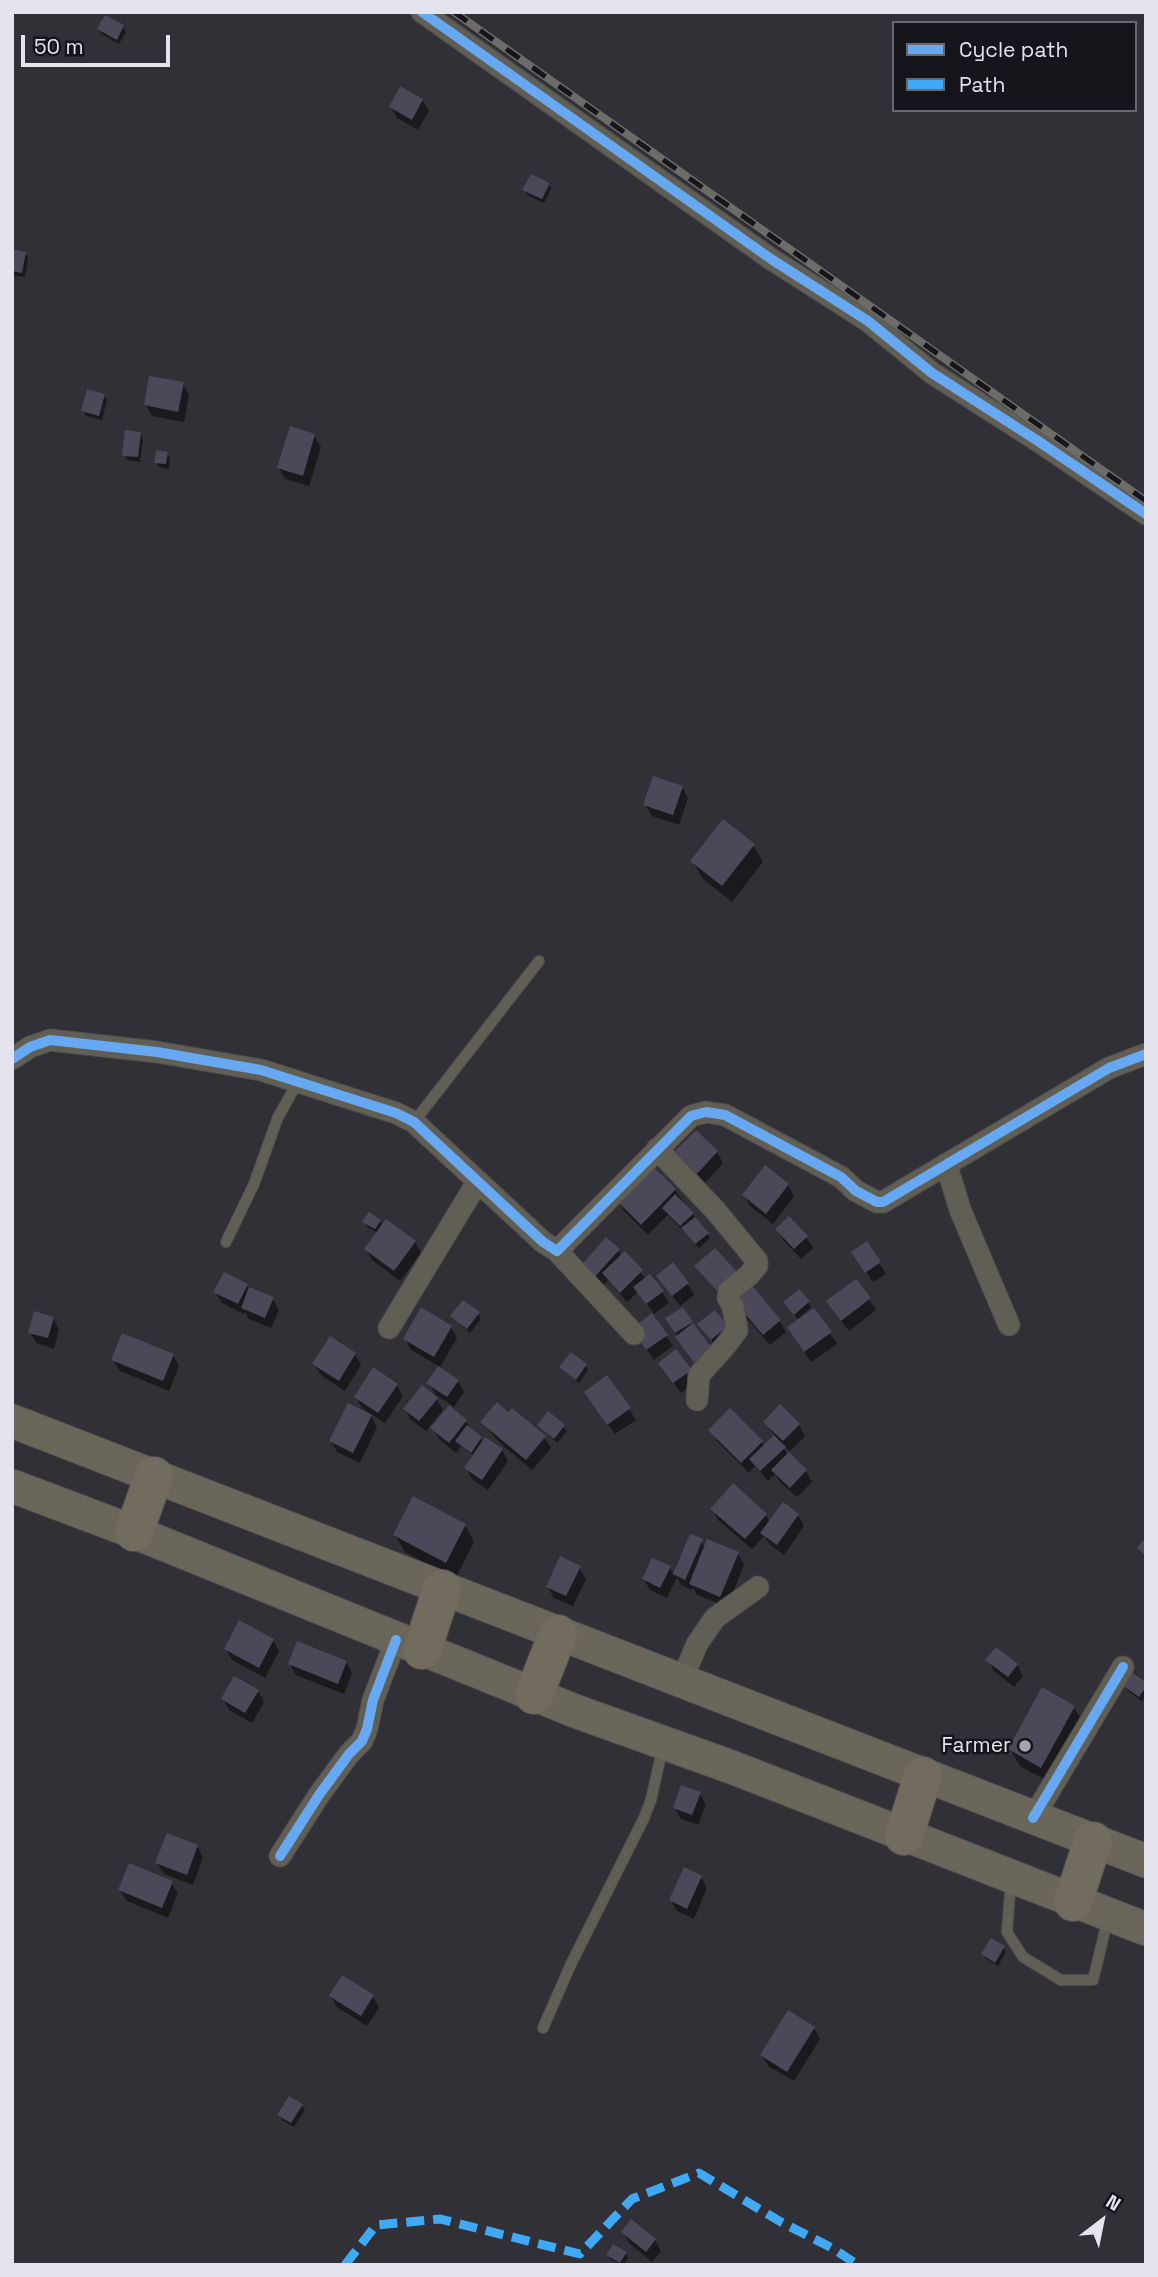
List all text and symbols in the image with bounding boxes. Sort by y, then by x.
scale bar [24,21,173,65]
legend [892,21,1137,112]
text: 50 m [34,33,84,60]
text: Cycle path [959,36,1068,63]
text: Path [959,71,1005,98]
place label: Farmer [941,1733,1011,1759]
marker: Farmer [1017,1738,1033,1754]
north arrow [1067,2186,1137,2256]
text: N [1101,2189,1125,2217]

